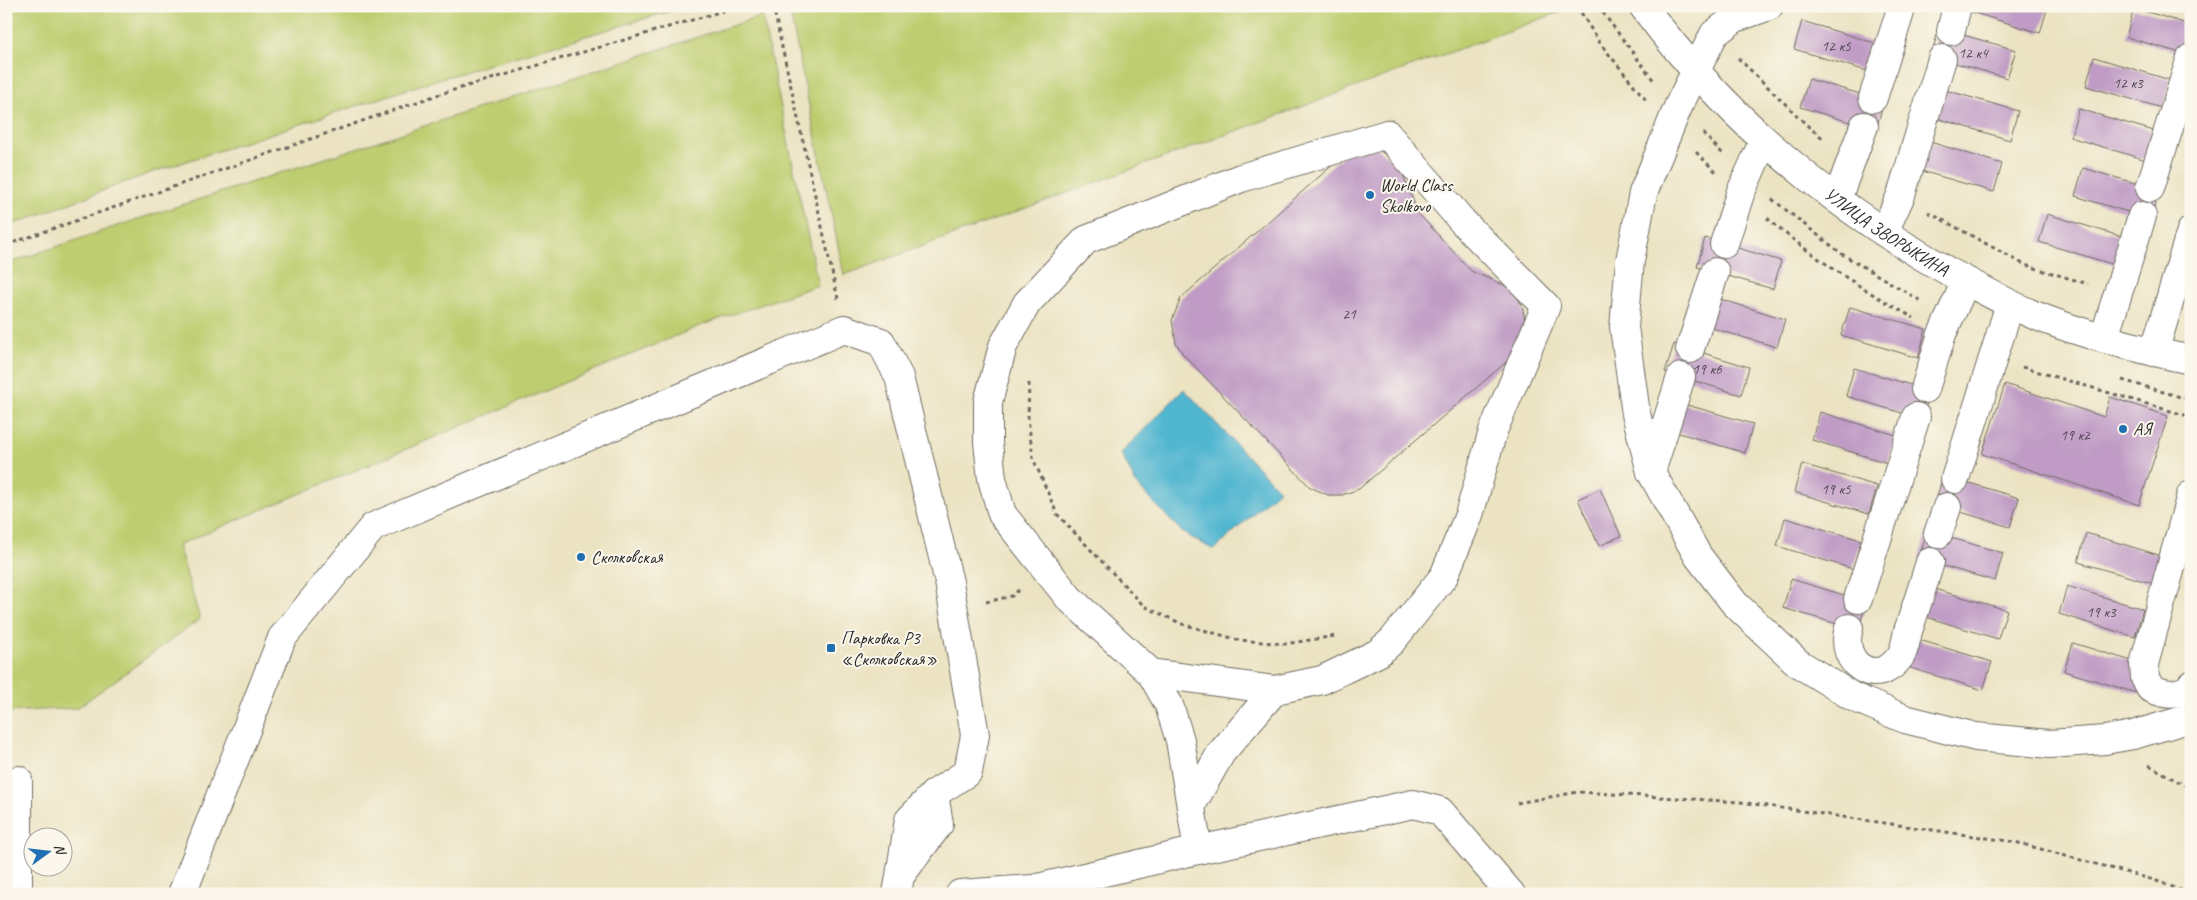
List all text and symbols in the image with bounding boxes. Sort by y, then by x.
house number: 12 к5 [1821,37,1852,56]
house number: 12 к4 [1958,44,1989,63]
house number: 12 к3 [2113,74,2144,93]
place label: World Class Skolkovo [1380,174,1454,217]
street label: УЛИЦА ЗВОРЫКИНА [1820,183,1953,281]
marker: World Class Skolkovo [1364,189,1376,201]
house number: 21 [1342,305,1357,324]
house number: 19 к6 [1692,360,1723,379]
place label: АЯ [2133,418,2154,440]
marker: АЯ [2117,423,2129,435]
house number: 19 к2 [2060,426,2091,445]
house number: 19 к5 [1821,480,1852,499]
place label: Сколковская [591,546,664,568]
marker: Сколковская [575,551,587,563]
house number: 19 к3 [2086,603,2117,622]
place label: Парковка P3 «Сколковская» [841,627,937,670]
marker: Парковка P3 «Сколковская» [825,642,837,654]
north arrow [22,828,72,878]
text: N [51,842,70,857]

